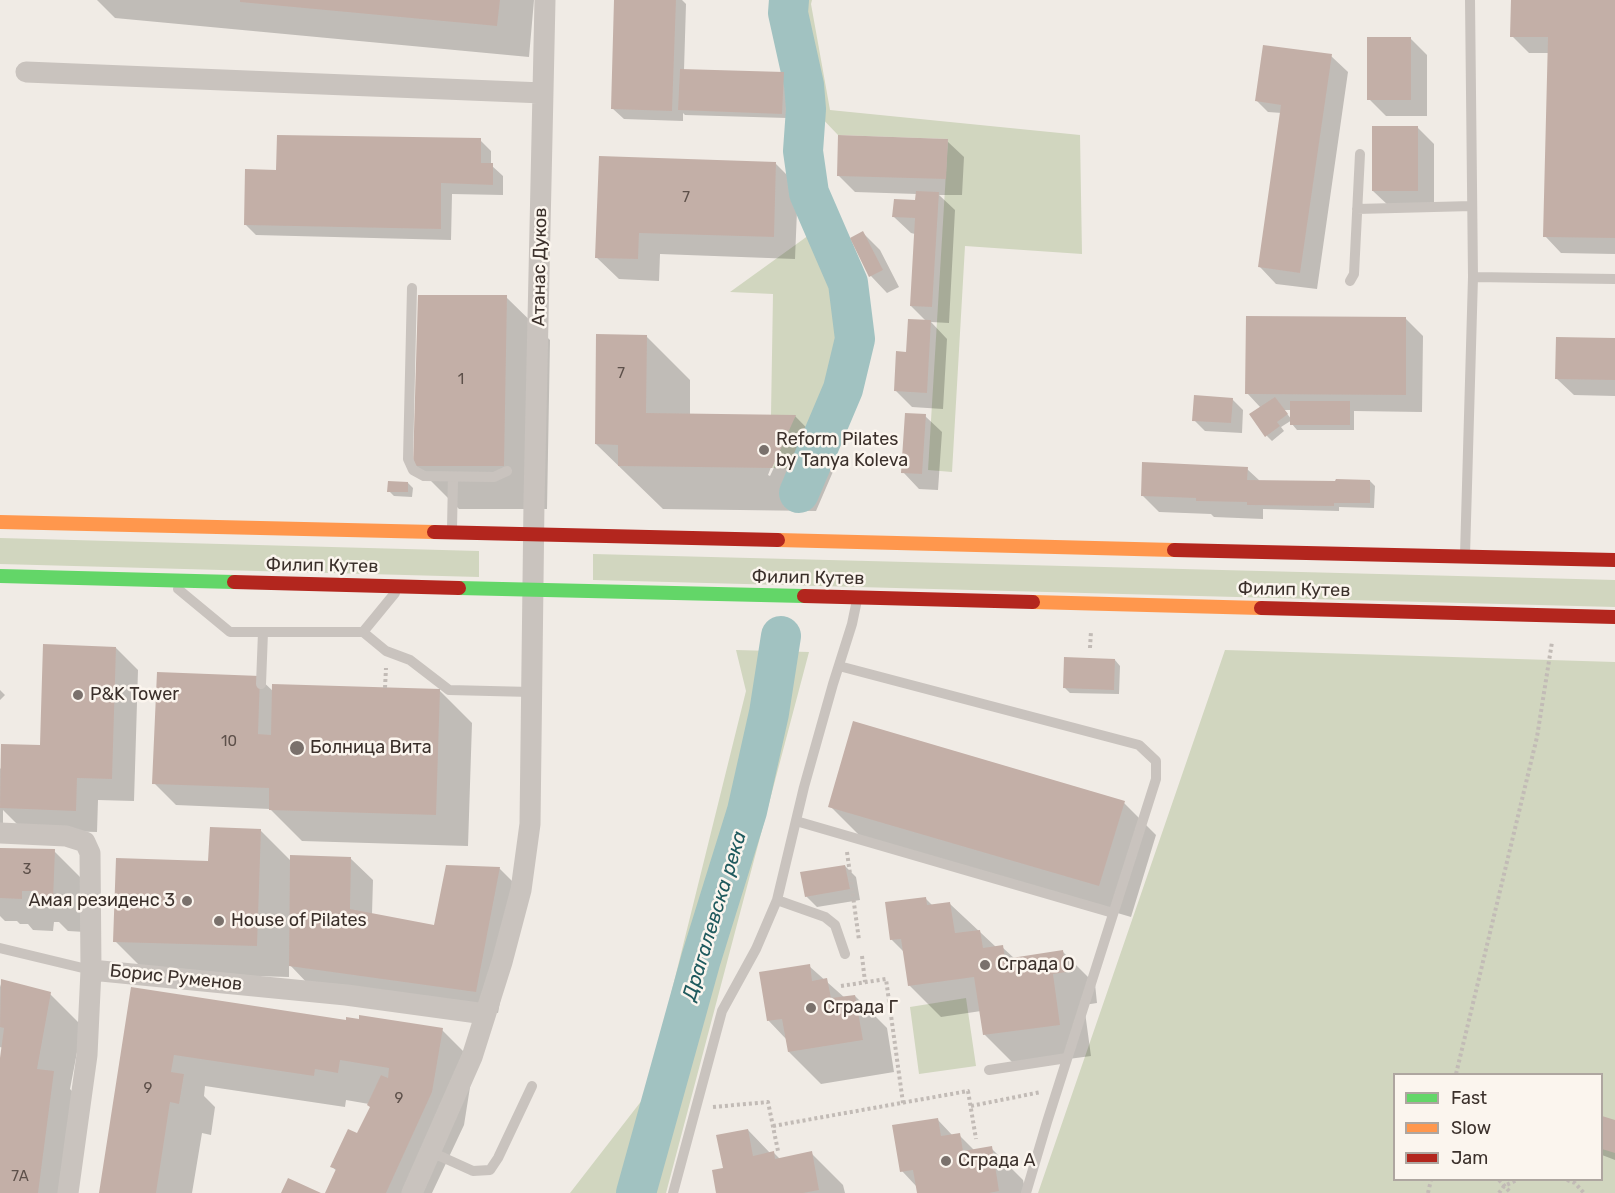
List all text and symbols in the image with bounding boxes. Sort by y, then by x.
house number: 7 [682,189,690,207]
street label: Атанас Дуков [528,207,552,327]
house number: 7 [617,365,625,383]
house number: 1 [458,371,464,389]
place label: Reform Pilates by Tanya Koleva [776,429,908,472]
marker: Reform Pilates by Tanya Koleva [757,443,771,457]
street label: Филип Кутев [265,554,379,578]
street label: Филип Кутев [751,566,865,590]
street label: Филип Кутев [1237,578,1351,602]
place label: P&K Tower [90,684,179,706]
marker: P&K Tower [71,688,85,702]
house number: 10 [221,733,237,751]
place label: Болница Вита [310,737,432,759]
marker: Болница Вита [288,739,306,757]
water label: Драгалевска река [678,828,752,1004]
house number: 3 [22,861,32,879]
place label: Амая резиденс 3 [29,890,175,912]
marker: Амая резиденс 3 [180,894,194,908]
place label: House of Pilates [231,910,367,932]
marker: House of Pilates [212,914,226,928]
place label: Сграда О [997,954,1075,976]
marker: Сграда О [978,958,992,972]
street label: Борис Руменов [109,960,243,996]
place label: Сграда Г [823,997,898,1019]
marker: Сграда Г [804,1001,818,1015]
legend [1393,1073,1603,1181]
house number: 9 [144,1080,152,1098]
text: Fast [1451,1087,1487,1109]
house number: 9 [395,1090,403,1108]
text: Slow [1451,1117,1491,1139]
text: Jam [1451,1147,1488,1169]
place label: Сграда А [958,1150,1036,1172]
marker: Сграда А [939,1154,953,1168]
house number: 7А [11,1168,29,1186]

